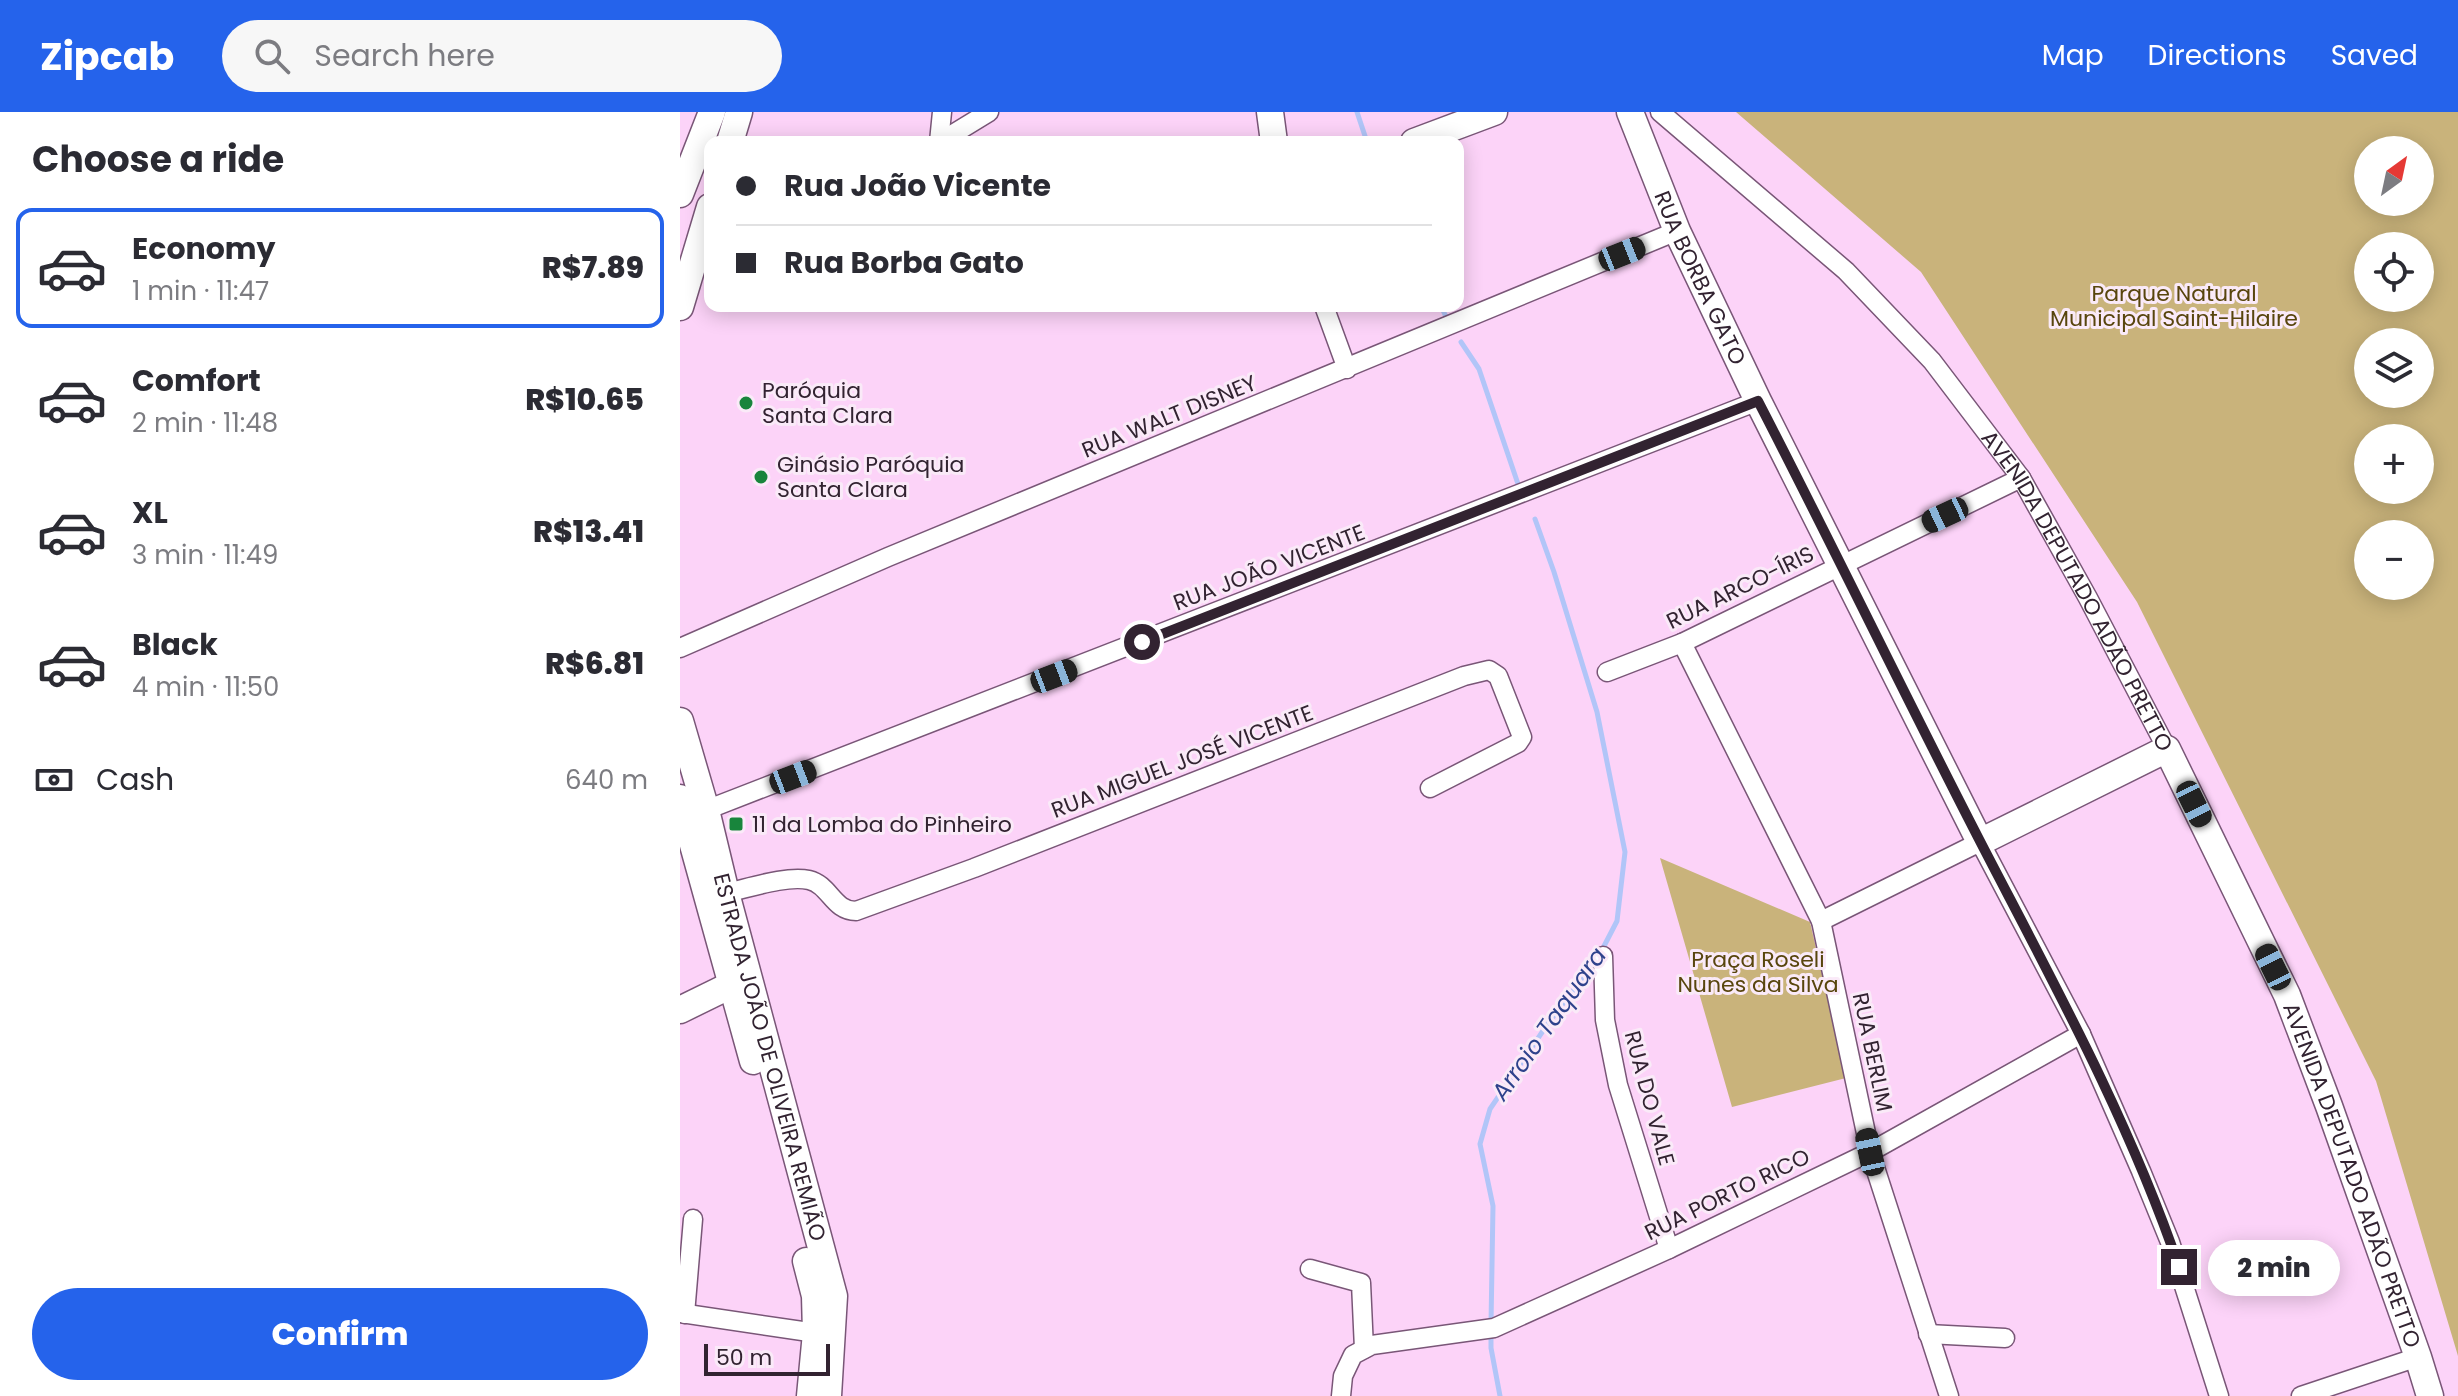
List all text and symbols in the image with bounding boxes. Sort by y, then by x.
search box [222,20,782,92]
text: Zipcab [40,30,174,83]
icon: search [250,34,294,78]
text: Search here [314,34,495,77]
text: Map [2042,36,2104,75]
text: Directions [2148,36,2287,75]
text: Saved [2331,36,2418,75]
text: Choose a ride [32,134,284,185]
north arrow [2354,136,2434,216]
map controls [2354,136,2434,600]
text: Rua João Vicente [784,164,1051,207]
street label: RUA BORBA GATO [1647,186,1753,370]
text: Economy [132,227,276,270]
icon: car [36,232,108,304]
button: locate [2354,232,2434,312]
car [1595,234,1649,274]
text: Rua Borba Gato [784,241,1024,284]
text: R$7.89 [542,246,644,289]
text: 1 min · 11:47 [132,273,269,309]
park label: Parque Natural Municipal Saint-Hilaire [2050,278,2298,334]
button: layers [2354,328,2434,408]
text: Comfort [132,359,261,402]
icon: car [36,364,108,436]
street label: RUA WALT DISNEY [1077,367,1261,466]
place label: Paróquia Santa Clara [762,375,893,431]
text: R$10.65 [525,378,644,421]
marker: Paróquia Santa Clara [737,394,755,412]
text: 2 min · 11:48 [132,405,278,441]
street label: AVENIDA DEPUTADO ADÃO PRETTO [1974,424,2181,757]
button: + [2354,424,2434,504]
place label: Ginásio Paróquia Santa Clara [777,449,964,505]
marker: Ginásio Paróquia Santa Clara [752,468,770,486]
text: XL [132,491,168,534]
car [1918,494,1972,536]
icon: car [36,496,108,568]
text: R$13.41 [533,510,644,553]
street label: RUA JOÃO VICENTE [1169,517,1370,618]
button: − [2354,520,2434,600]
text: 3 min · 11:49 [132,537,278,573]
street label: RUA ARCO-ÍRIS [1661,538,1819,637]
text: Black [132,623,218,666]
route start [1124,624,1160,660]
icon: car [36,628,108,700]
text: R$6.81 [545,642,644,685]
car [1027,656,1081,696]
text: 4 min · 11:50 [132,669,279,705]
street label: RUA MIGUEL JOSÉ VICENTE [1047,697,1318,826]
car [766,757,820,797]
icon: cash [32,758,76,802]
text: Cash [96,758,174,801]
text: 640 m [565,762,648,798]
car [2173,777,2215,831]
place label: 11 da Lomba do Pinheiro [752,809,1012,840]
marker: 11 da Lomba do Pinheiro [727,815,745,833]
street label: ESTRADA JOÃO DE OLIVEIRA REMIÃO [706,870,834,1244]
water label: Arroio Taquara [1483,940,1614,1108]
car [2252,940,2294,994]
park label: Praça Roseli Nunes da Silva [1677,944,1839,1000]
street label: RUA BERLIM [1845,990,1900,1114]
street label: AVENIDA DEPUTADO ADÃO PRETTO [2275,998,2428,1352]
street label: RUA DO VALE [1617,1027,1682,1169]
car [1853,1126,1887,1178]
street label: RUA PORTO RICO [1639,1141,1815,1248]
callout: 2 min [2207,1239,2339,1295]
route end [2161,1249,2197,1285]
text: 2 min [2237,1250,2311,1286]
button: Confirm [32,1288,648,1380]
scale bar [704,1340,830,1376]
text: 50 m [716,1342,772,1373]

